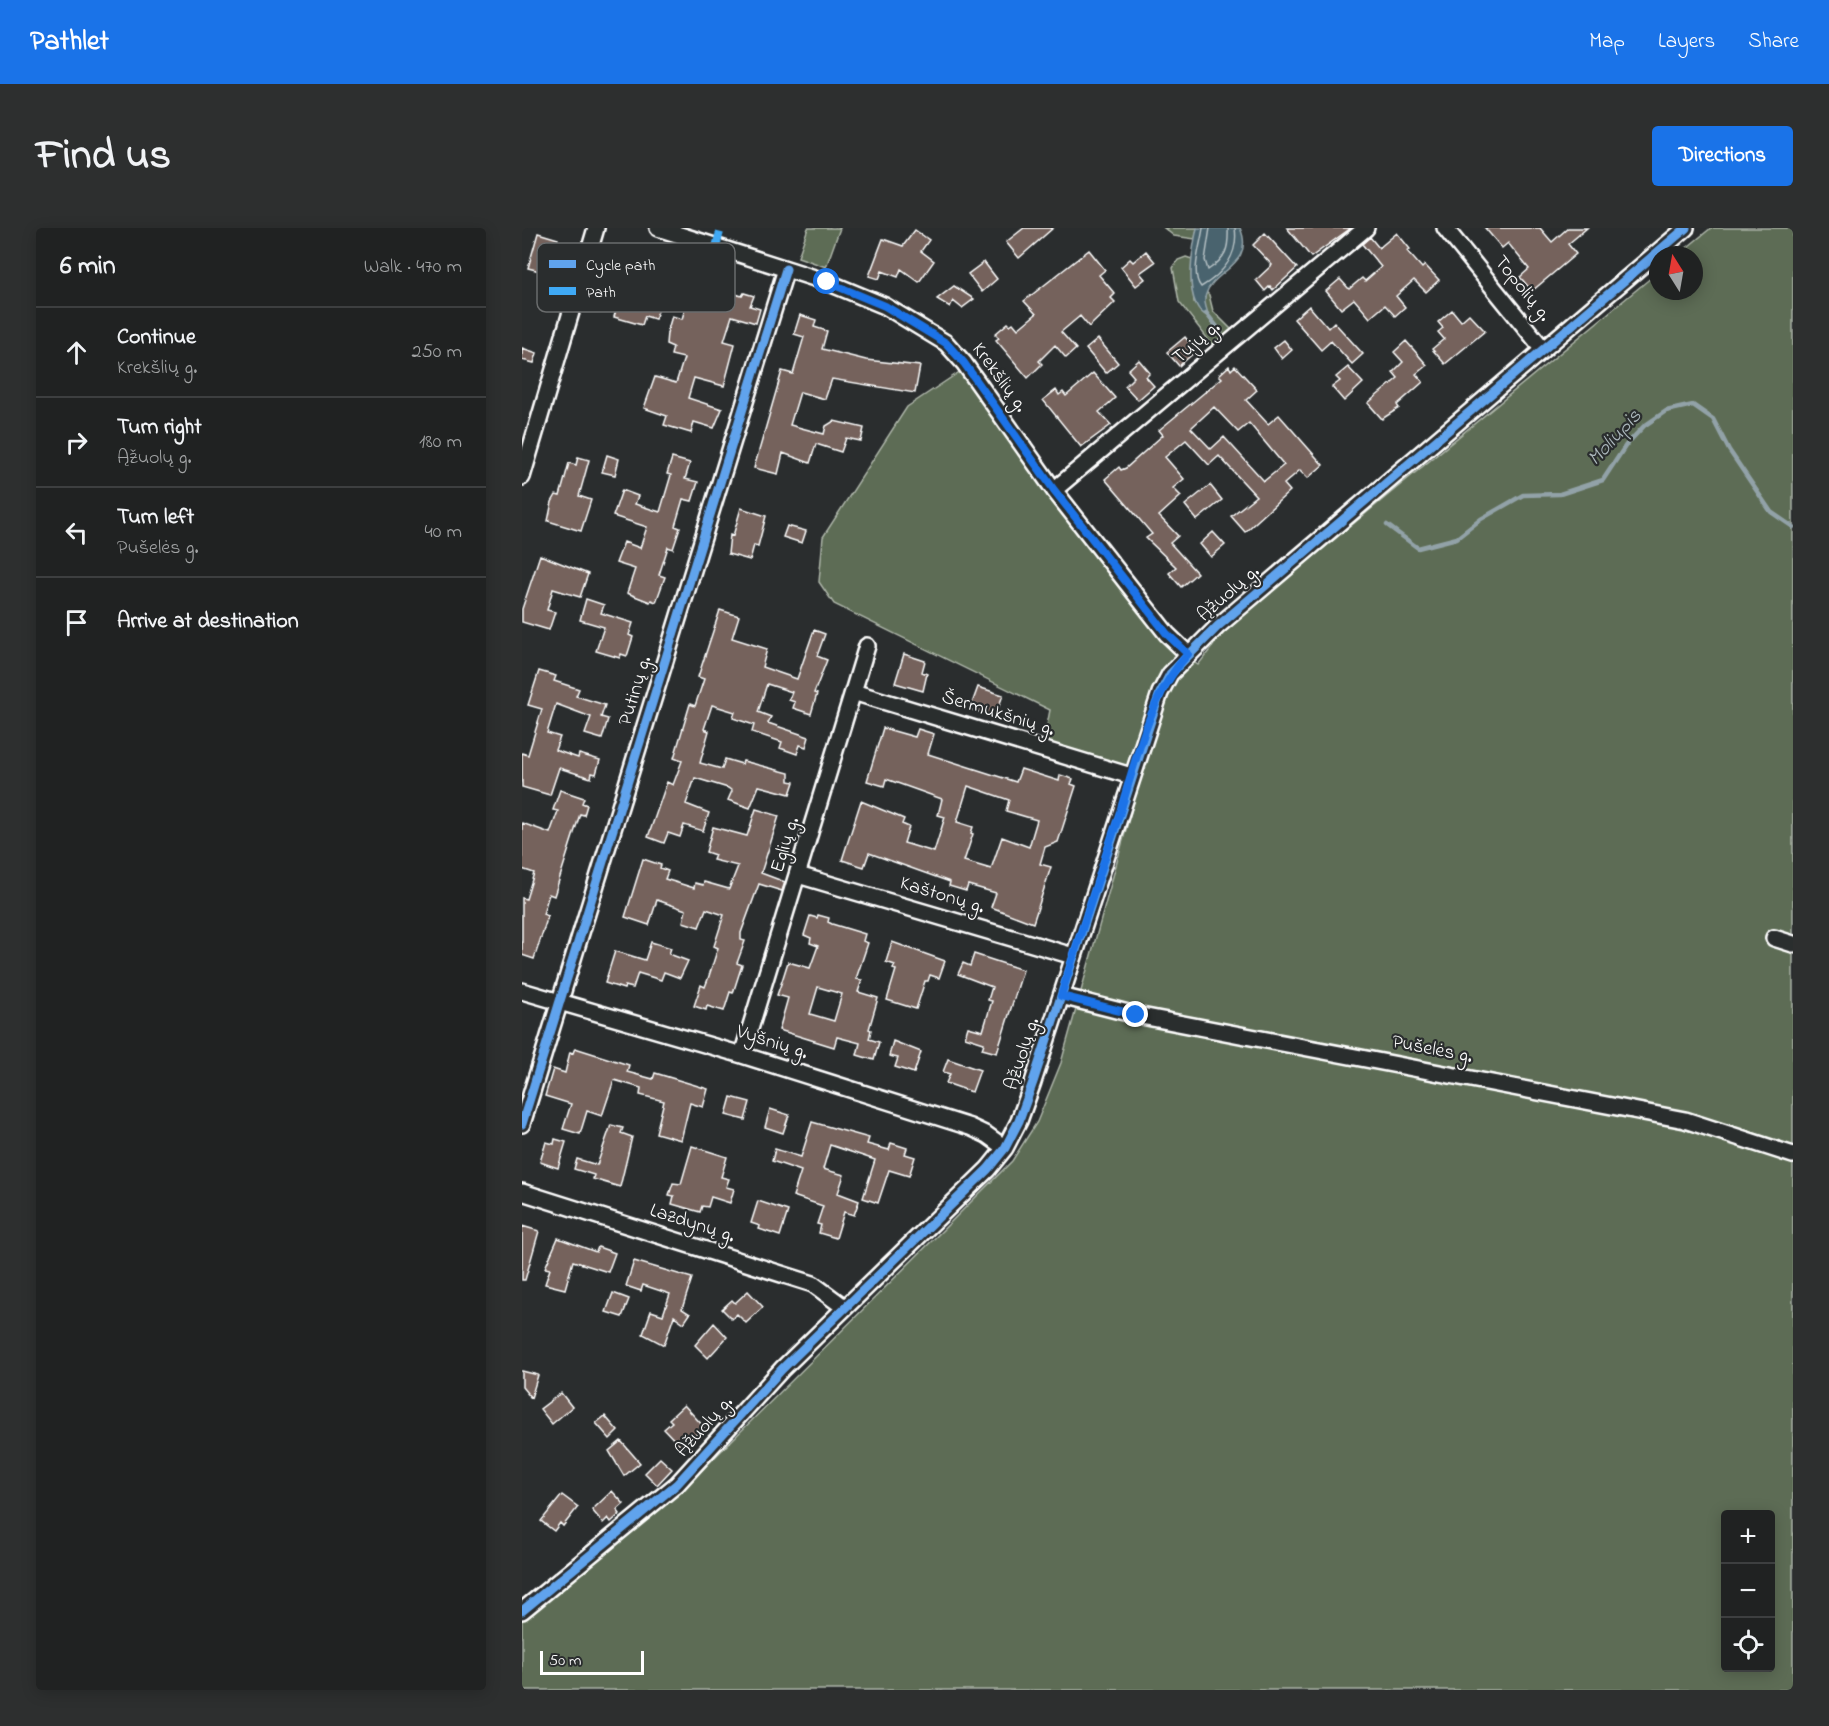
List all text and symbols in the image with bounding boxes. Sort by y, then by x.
text: Pathlet [30,22,109,63]
text: Map [1589,27,1625,57]
text: Layers [1658,27,1715,57]
text: Share [1748,27,1799,57]
text: Find us [36,126,171,187]
button: Directions [1652,126,1793,186]
legend [537,243,735,312]
north arrow [1649,246,1703,300]
text: 6 min [60,248,116,286]
street label: Topolių g. [1485,249,1558,329]
text: Walk · 470 m [364,253,462,282]
text: Cycle path [586,254,655,278]
route start [813,268,839,294]
text: Path [586,281,616,305]
street label: Tujų g. [1167,314,1228,373]
text: Continue [117,322,196,354]
icon: ahead [60,336,93,369]
street label: Krekšlių g. [963,337,1034,420]
text: 250 m [411,338,462,367]
text: Krekšlių g. [117,354,197,383]
water label: Moliupis [1581,403,1649,473]
text: Turn right [117,412,202,444]
icon: right [60,426,93,459]
text: 180 m [419,428,462,457]
text: Ąžuolų g. [117,444,192,473]
text: Turn left [117,502,194,534]
icon: left [60,516,93,549]
text: 40 m [425,518,462,547]
text: Pušelės g. [117,534,198,563]
street label: Ąžuolų g. [1191,559,1267,630]
icon: arrive [60,606,93,639]
text: Arrive at destination [117,606,299,638]
street label: Putinų g. [612,653,661,730]
street label: Šermukšnių g. [938,683,1058,746]
street label: Eglių g. [764,814,809,877]
street label: Kaštonų g. [896,869,988,924]
route end [1122,1001,1148,1027]
street label: Ąžuolų g. [998,1014,1049,1094]
street label: Vyšnių g. [731,1018,811,1069]
street label: Pušelės g. [1389,1028,1475,1073]
street label: Lazdynų g. [645,1197,738,1252]
street label: Ąžuolų g. [669,1390,742,1465]
map controls [1721,1510,1775,1672]
button: + [1721,1510,1775,1564]
button: − [1721,1564,1775,1618]
button: locate [1721,1618,1775,1672]
scale bar [540,1648,644,1676]
text: 50 m [549,1649,581,1673]

